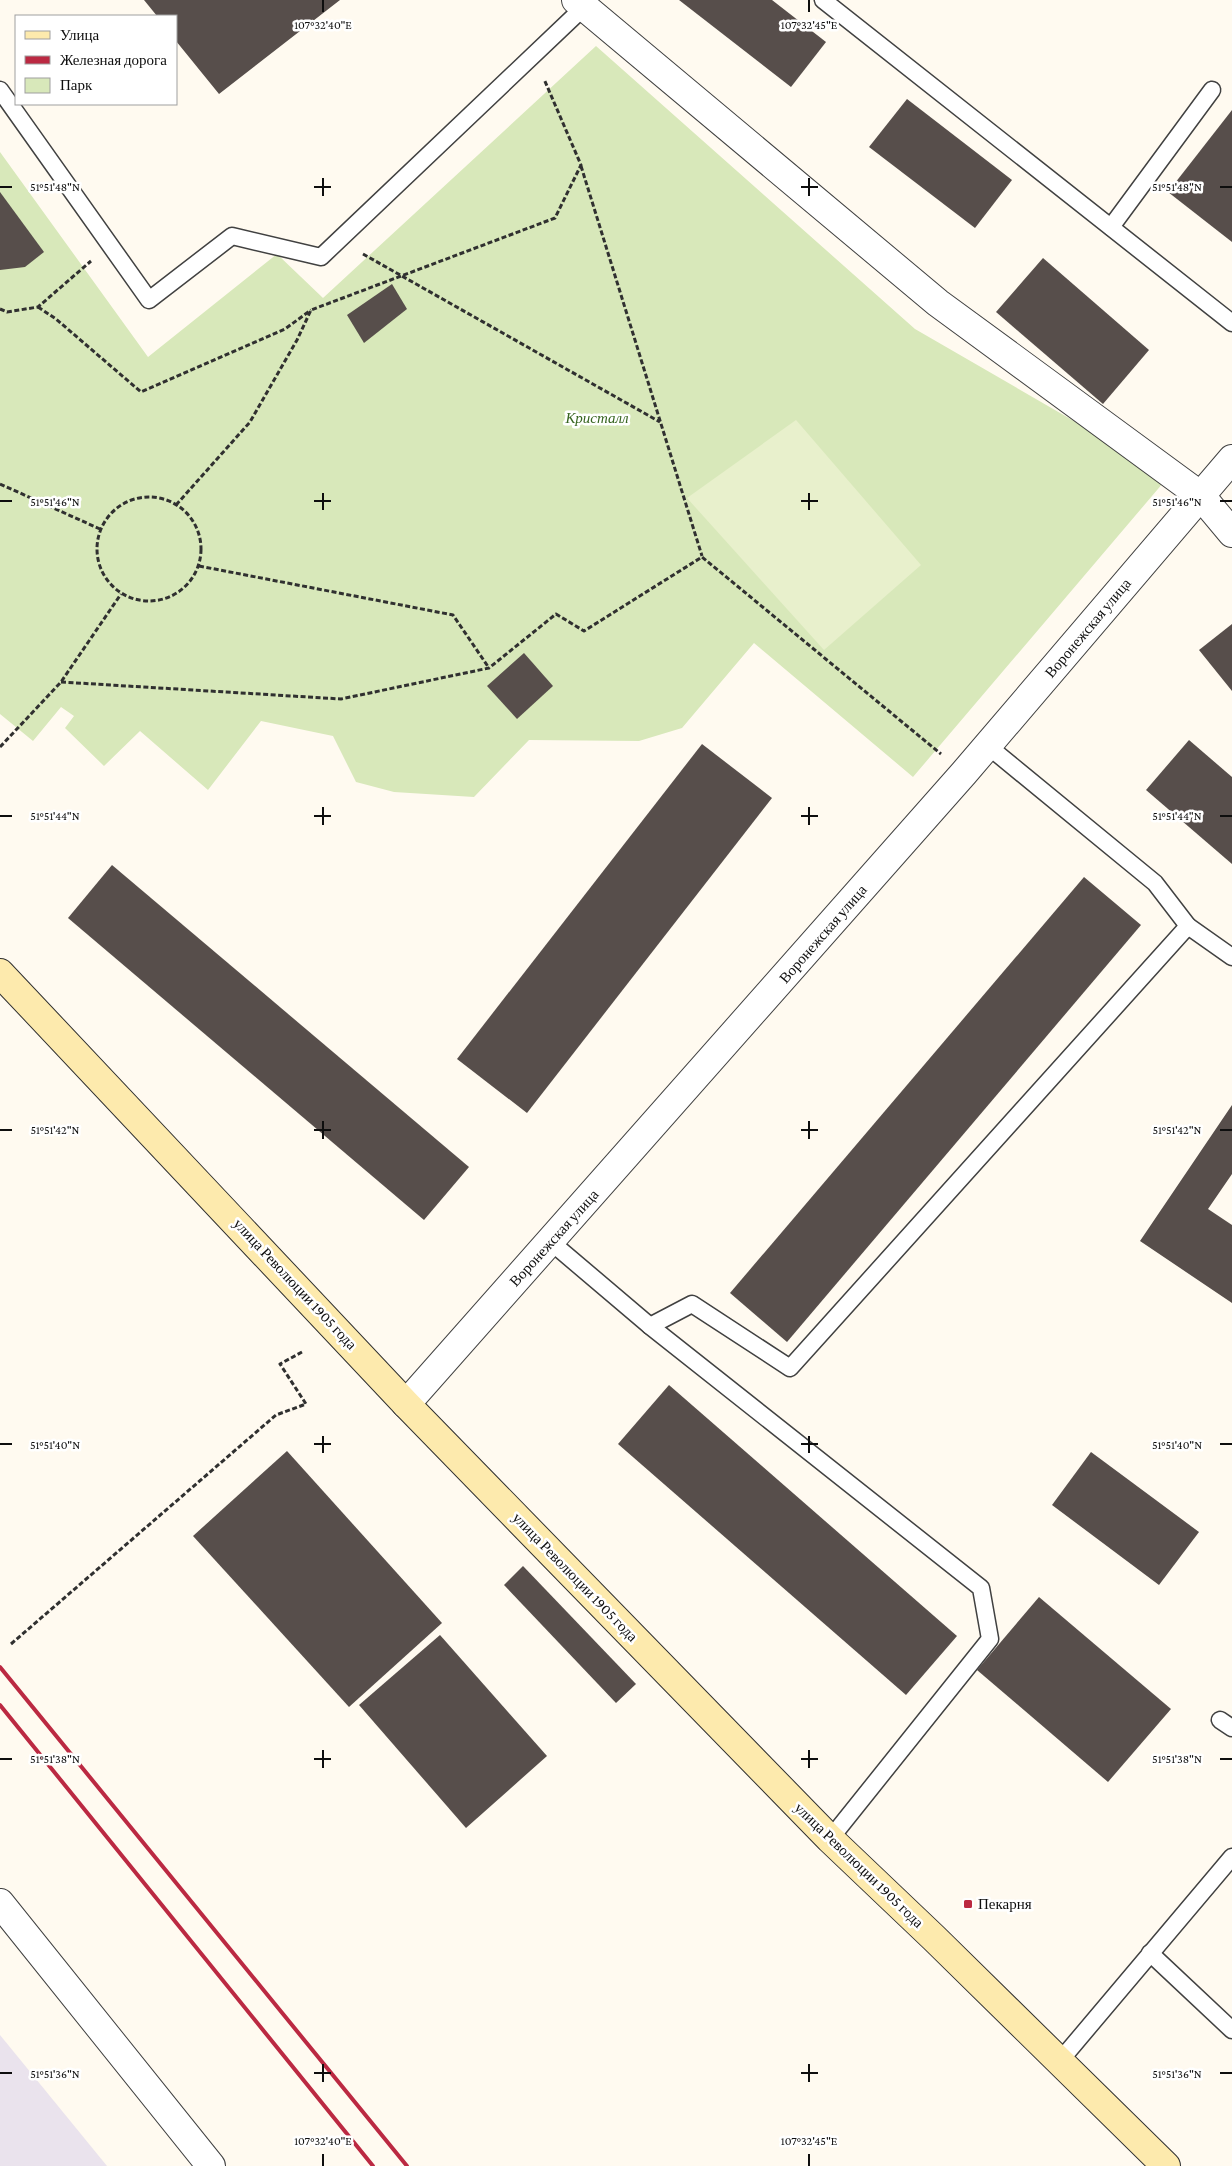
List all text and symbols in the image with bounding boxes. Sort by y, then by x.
legend [15,15,178,105]
text: 107°32'40"E [294,18,352,32]
text: 107°32'45"E [781,18,838,32]
text: Улица [60,27,99,43]
text: Железная дорога [60,52,167,68]
text: Парк [60,77,93,93]
text: 51°51'48"N [30,180,80,194]
text: 51°51'48"N [1152,180,1202,194]
park label: Кристалл [564,410,629,426]
text: 51°51'46"N [30,495,80,509]
text: 51°51'46"N [1152,495,1202,509]
street label: Воронежская улица [1042,575,1134,681]
text: 51°51'44"N [30,809,80,823]
text: 51°51'44"N [1152,809,1202,823]
street label: Воронежская улица [776,882,870,986]
text: 51°51'42"N [31,1123,80,1137]
text: 51°51'42"N [1153,1123,1202,1137]
street label: Воронежская улица [506,1186,602,1290]
street label: улица Революции 1905 года [230,1215,360,1353]
text: 51°51'40"N [30,1438,80,1452]
text: 51°51'40"N [1152,1438,1202,1452]
street label: улица Революции 1905 года [509,1509,641,1645]
text: 51°51'38"N [30,1752,80,1766]
text: 51°51'38"N [1152,1752,1202,1766]
street label: улица Революции 1905 года [791,1799,927,1931]
place label: Пекарня [978,1896,1032,1912]
marker: Пекарня [962,1898,974,1910]
text: 51°51'36"N [30,2067,80,2081]
text: 51°51'36"N [1152,2067,1202,2081]
text: 107°32'40"E [294,2134,352,2148]
text: 107°32'45"E [781,2134,838,2148]

